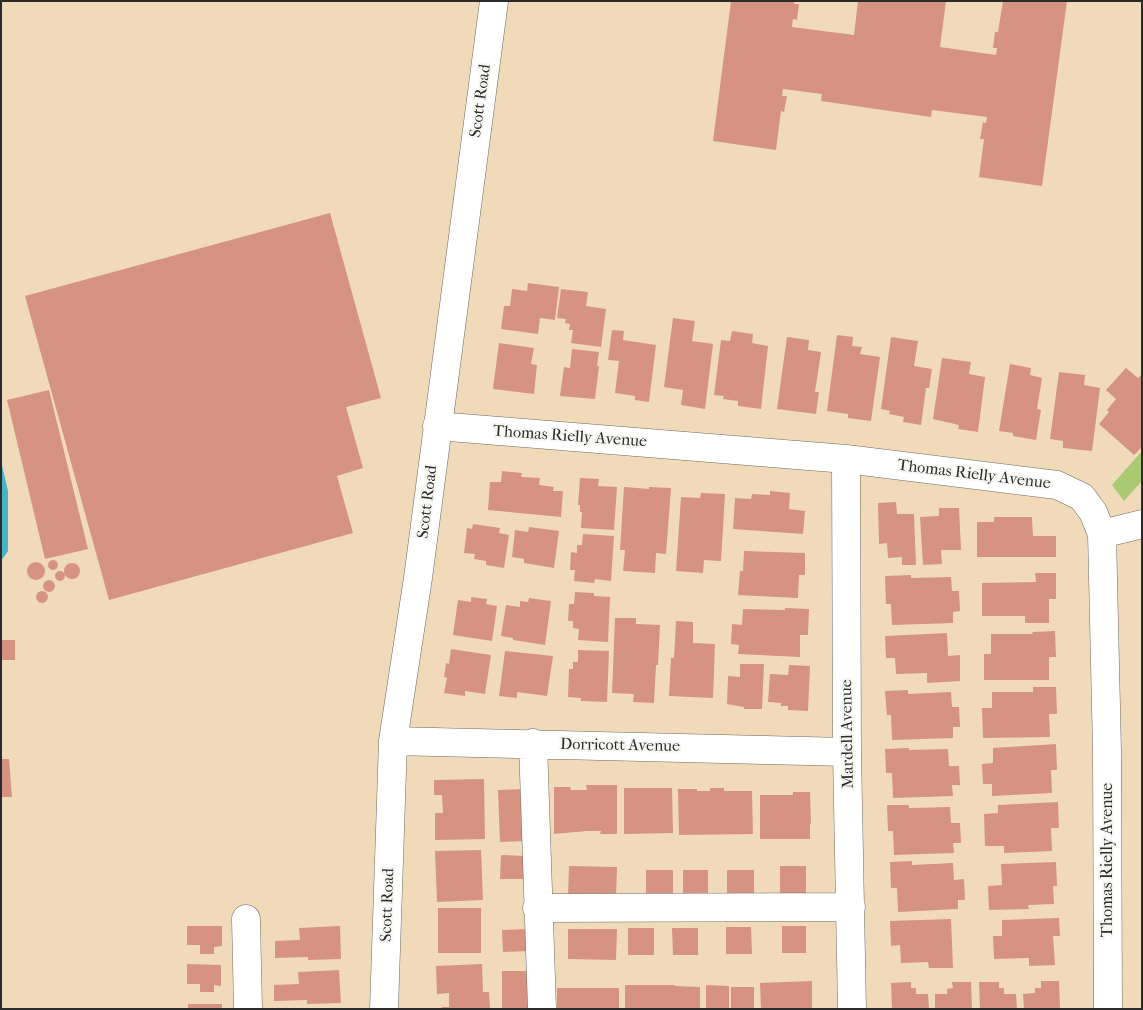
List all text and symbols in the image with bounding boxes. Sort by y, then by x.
street label: Scott Road [466,63,496,139]
street label: Thomas Rielly Avenue [492,422,648,452]
street label: Thomas Rielly Avenue [896,456,1052,494]
street label: Scott Road [414,464,442,540]
street label: Mardell Avenue [837,679,859,789]
street label: Dorricott Avenue [560,735,680,757]
street label: Thomas Rielly Avenue [1098,783,1118,937]
street label: Scott Road [377,868,399,942]

